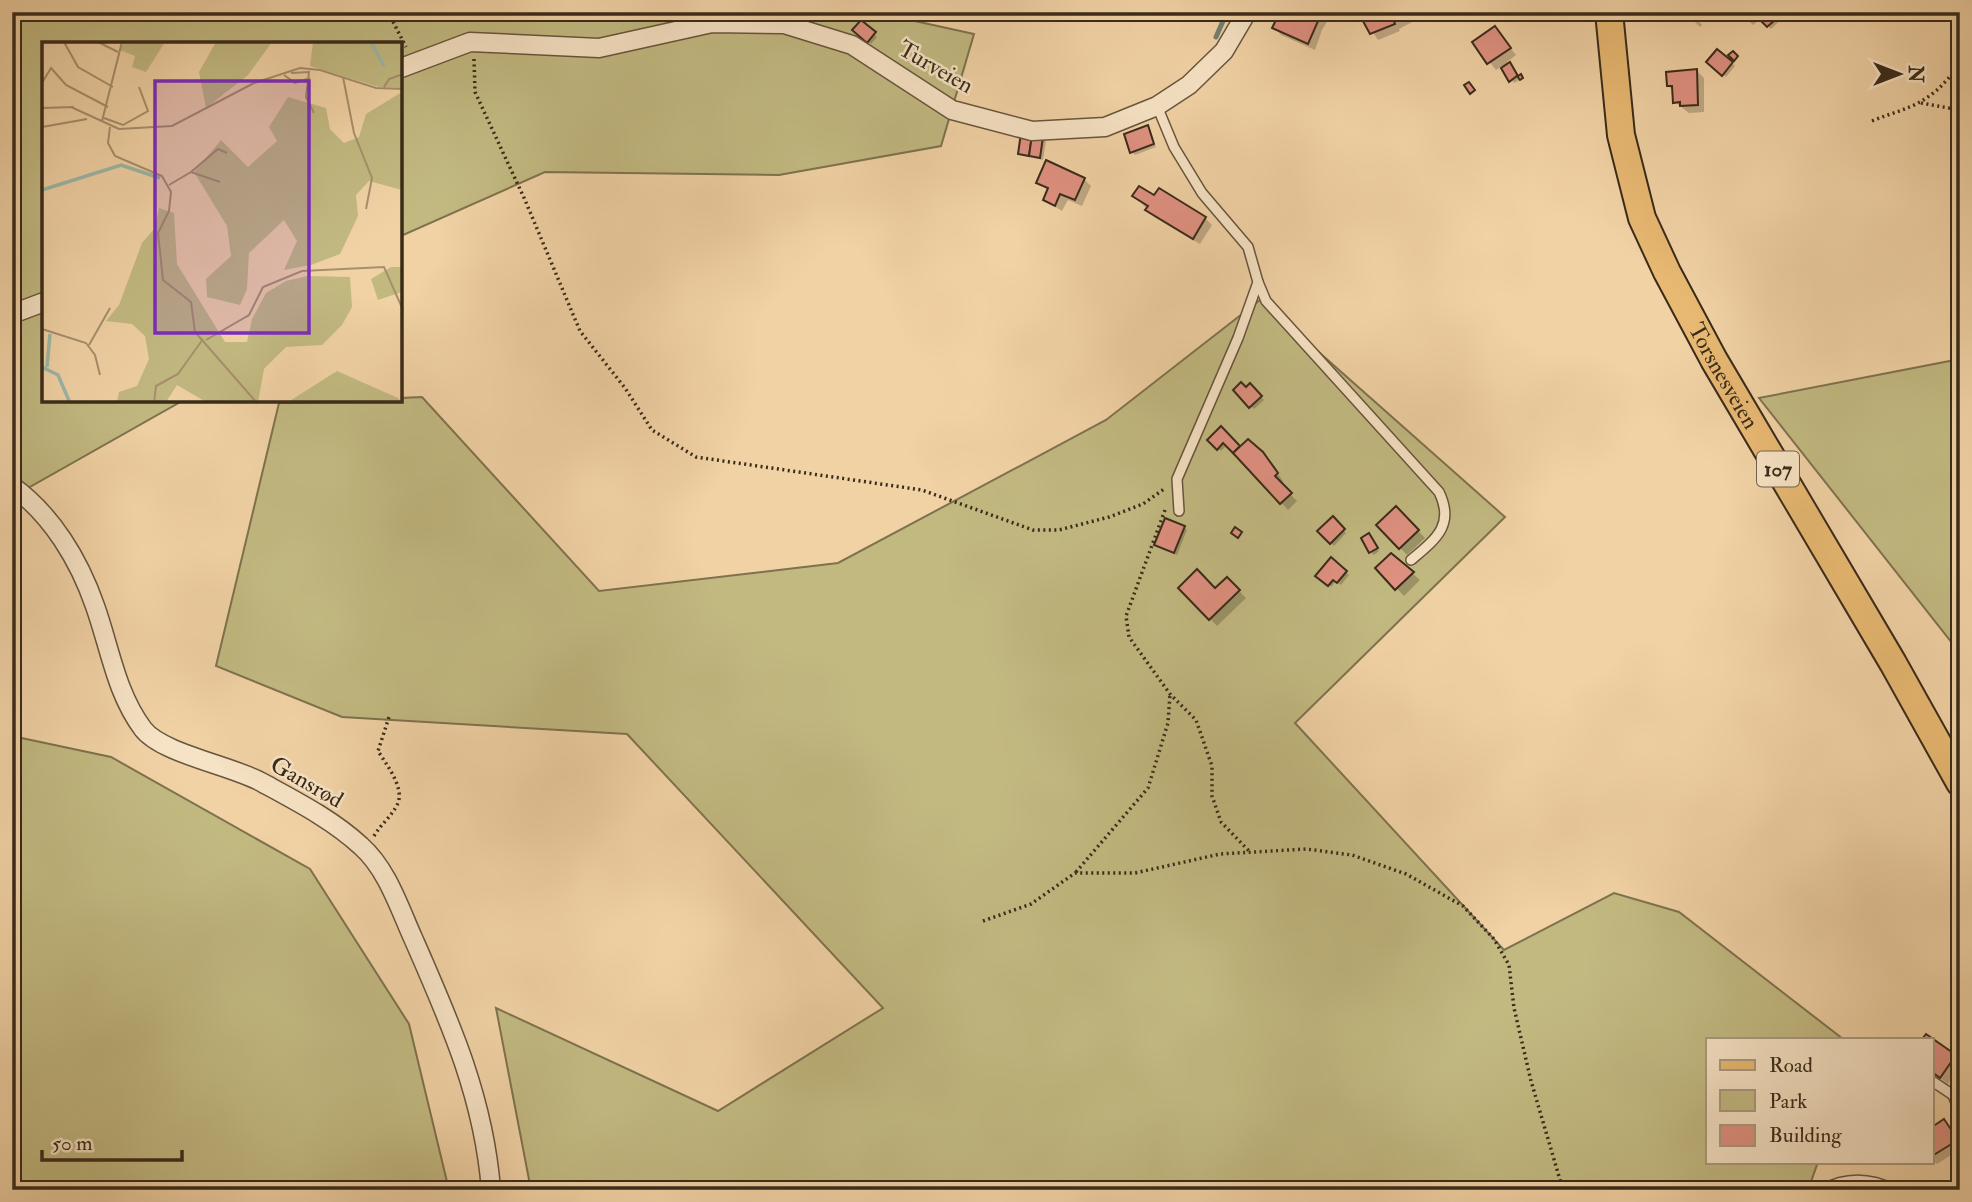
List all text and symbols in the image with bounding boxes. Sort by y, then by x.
street label: Turveien [893,34,979,100]
north arrow [1864,38,1934,108]
inset map [42,42,402,402]
text: N [1903,64,1927,83]
street label: Torsnesveien [1682,318,1766,434]
road number: 107 [1757,452,1799,486]
street label: Gansrød [265,750,349,814]
legend [1706,1038,1934,1164]
text: Road [1769,1052,1814,1079]
text: Park [1769,1088,1807,1115]
scale bar [42,1118,182,1162]
text: Building [1769,1122,1842,1149]
text: 50 m [52,1130,93,1157]

